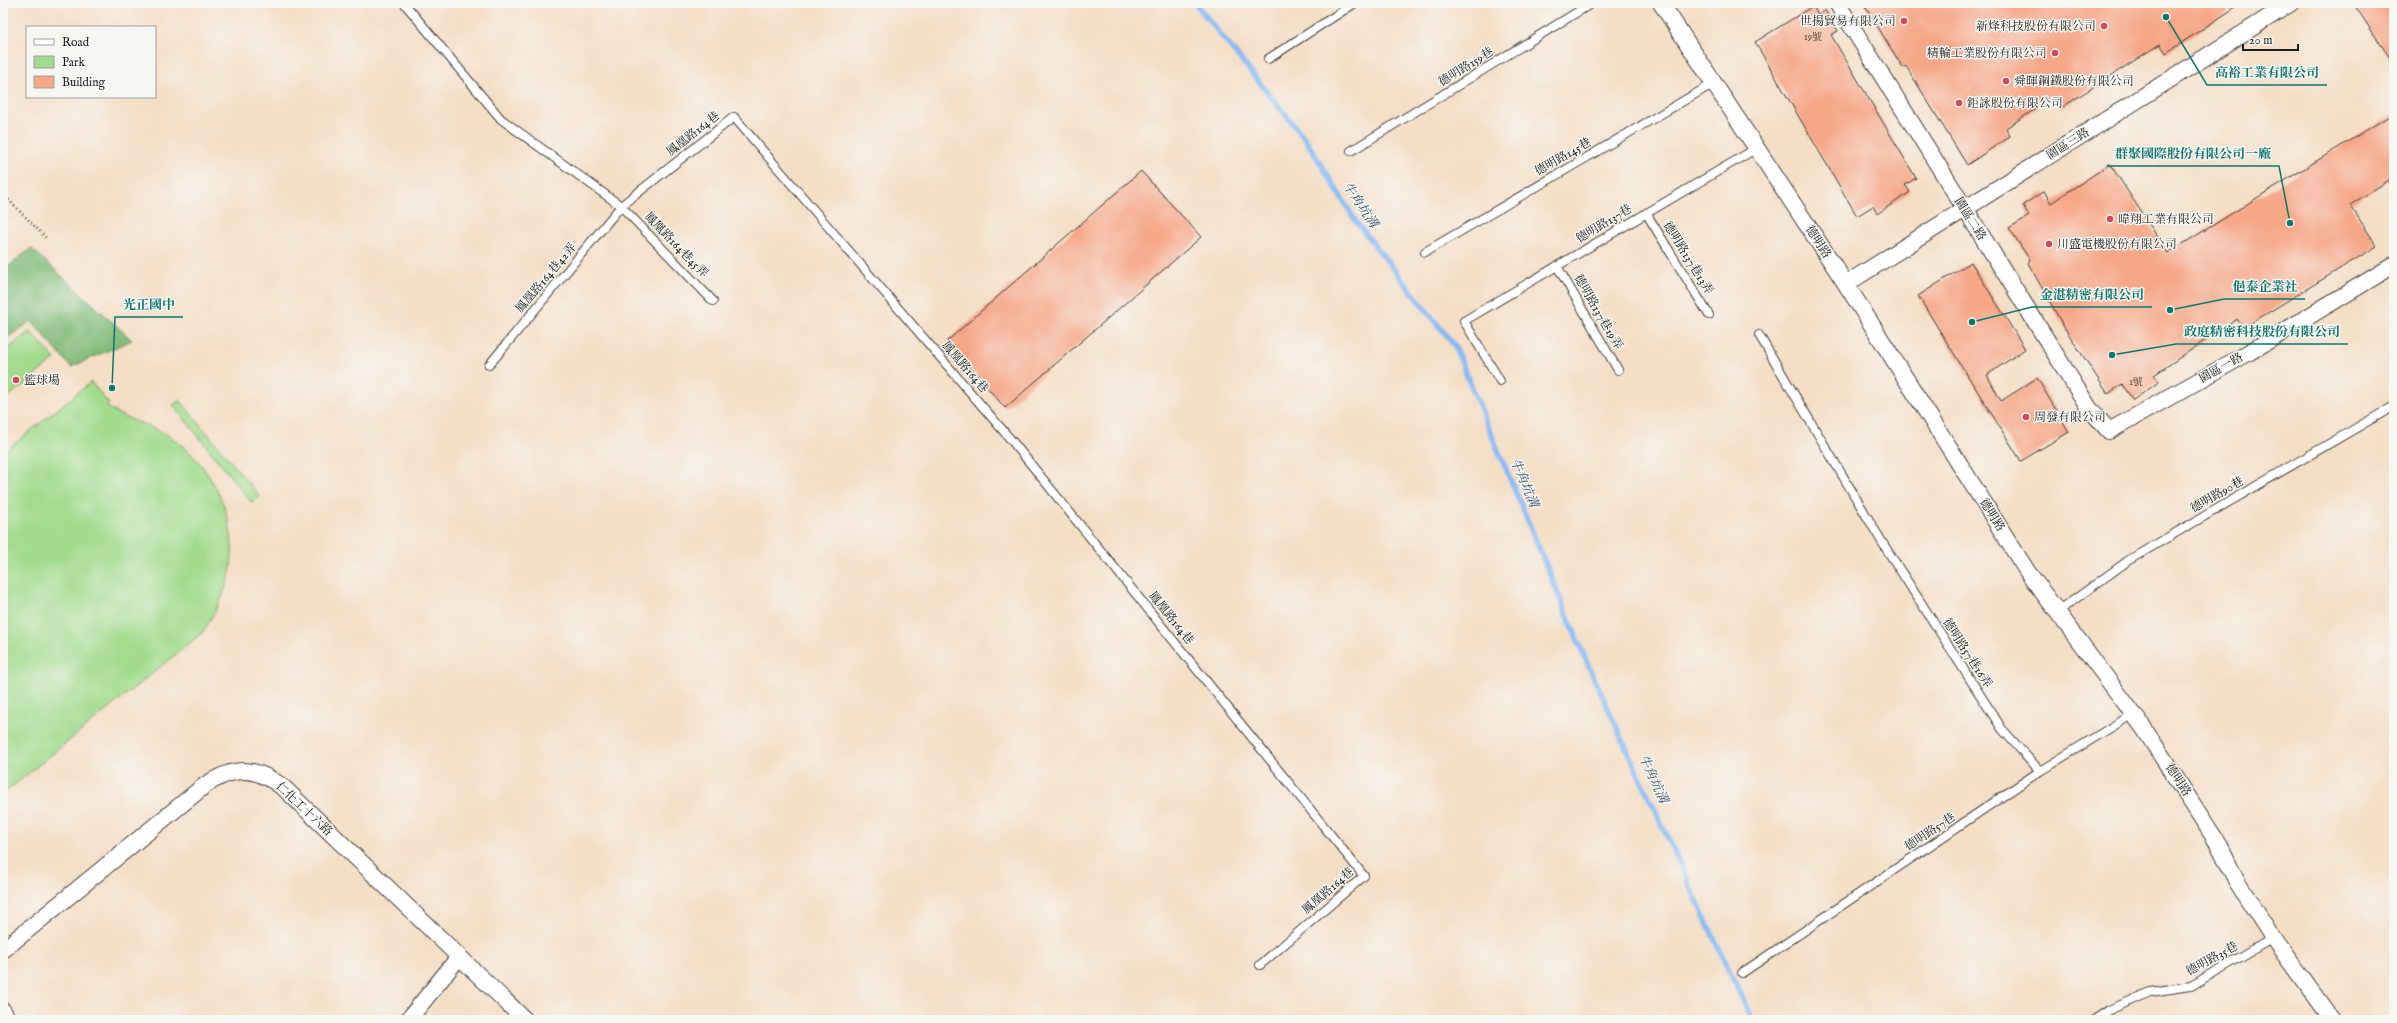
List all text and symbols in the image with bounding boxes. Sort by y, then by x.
place label: 世揚貿易有限公司 [1800,14,1896,29]
marker: 世揚貿易有限公司 [1899,16,1909,26]
place label: 新烽科技股份有限公司 [1976,19,2096,34]
marker: 新烽科技股份有限公司 [2099,21,2109,31]
legend [26,26,156,98]
scale bar [2243,26,2298,52]
house number: 19號 [1804,31,1822,44]
text: 20 m [2249,33,2272,48]
text: Road [62,35,90,50]
street label: 德明路159巷 [1436,44,1496,90]
place label: 精輪工業股份有限公司 [1927,46,2047,61]
marker: 精輪工業股份有限公司 [2050,48,2060,58]
text: Park [62,55,85,70]
callout: 高裕工業有限公司 [2207,60,2327,85]
text: 高裕工業有限公司 [2215,65,2319,82]
place label: 舜暉鋼鐵股份有限公司 [2014,74,2134,89]
text: Building [62,75,106,90]
marker: 舜暉鋼鐵股份有限公司 [2001,76,2011,86]
place label: 鉅詠股份有限公司 [1967,96,2063,111]
marker: 鉅詠股份有限公司 [1954,98,1964,108]
street label: 鳳凰路164巷 [663,109,723,159]
street label: 園區三路 [2044,125,2092,163]
street label: 德明路145巷 [1532,135,1594,179]
callout: 群聚國際股份有限公司一廠 [2107,141,2279,166]
text: 群聚國際股份有限公司一廠 [2115,146,2271,163]
water label: 牛角坑溝 [1338,179,1383,233]
street label: 園區二路 [1951,195,1989,243]
street label: 德明路137巷 [1573,201,1635,247]
street label: 鳳凰路164巷45弄 [641,209,711,281]
place label: 暐翔工業有限公司 [2118,212,2214,227]
marker: 暐翔工業有限公司 [2105,214,2115,224]
street label: 德明路137巷13弄 [1660,219,1716,297]
street label: 德明路 [1802,223,1834,261]
place label: 川盛電機股份有限公司 [2057,237,2177,252]
marker: 川盛電機股份有限公司 [2044,239,2054,249]
street label: 鳳凰路164巷42弄 [512,240,580,316]
street label: 德明路137巷19弄 [1570,272,1626,352]
callout: 俋泰企業社 [2224,274,2305,299]
text: 俋泰企業社 [2232,279,2298,296]
callout: 金湛精密有限公司 [2032,282,2152,307]
text: 金湛精密有限公司 [2040,287,2144,304]
callout: 光正國中 [115,292,183,317]
text: 光正國中 [123,297,175,314]
callout: 政庭精密科技股份有限公司 [2176,319,2348,344]
text: 政庭精密科技股份有限公司 [2184,324,2340,341]
street label: 鳳凰路164巷 [939,338,991,396]
street label: 園區一路 [2196,350,2246,386]
place label: 籃球場 [24,373,60,388]
marker: 籃球場 [11,375,21,385]
house number: 1號 [2129,376,2143,389]
place label: 周發有限公司 [2034,410,2106,425]
marker: 周發有限公司 [2021,412,2031,422]
water label: 牛角坑溝 [1506,456,1543,512]
street label: 德明路90巷 [2188,474,2246,516]
street label: 德明路 [1976,496,2008,534]
street label: 鳳凰路164巷 [1145,589,1197,647]
street label: 德明路57巷16弄 [1939,616,1995,690]
water label: 牛角坑溝 [1634,752,1673,808]
street label: 德明路 [2162,761,2194,799]
street label: 仁化工十六路 [273,779,335,839]
street label: 德明路57巷 [1902,810,1958,854]
street label: 鳳凰路164巷 [1299,865,1357,917]
street label: 德明路35巷 [2184,939,2240,979]

